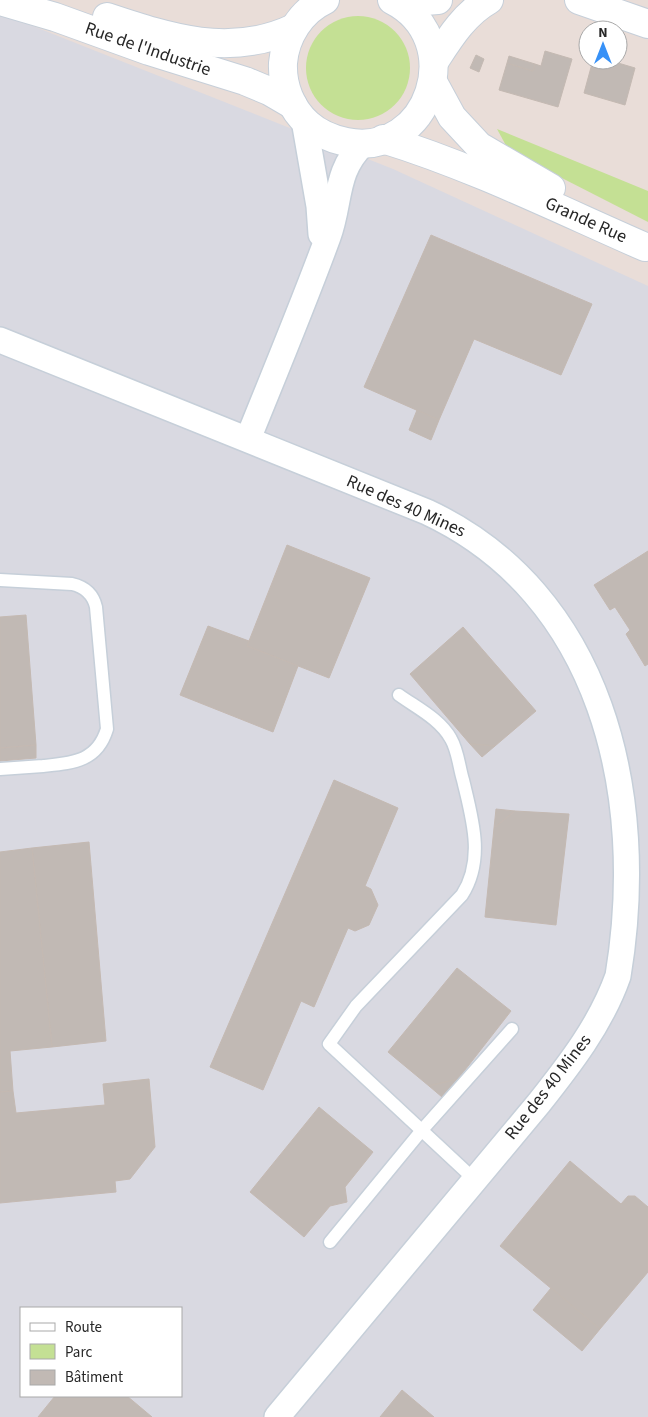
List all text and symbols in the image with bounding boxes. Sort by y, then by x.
street label: Rue de l'Industrie [82,16,214,82]
north arrow [578,20,628,70]
text: N [598,23,608,43]
street label: Grande Rue [541,191,631,249]
street label: Rue des 40 Mines [342,469,470,543]
street label: Rue des 40 Mines [499,1029,597,1145]
legend [20,1307,182,1397]
text: Route [65,1317,102,1338]
text: Parc [65,1342,92,1363]
text: Bâtiment [65,1367,123,1388]

